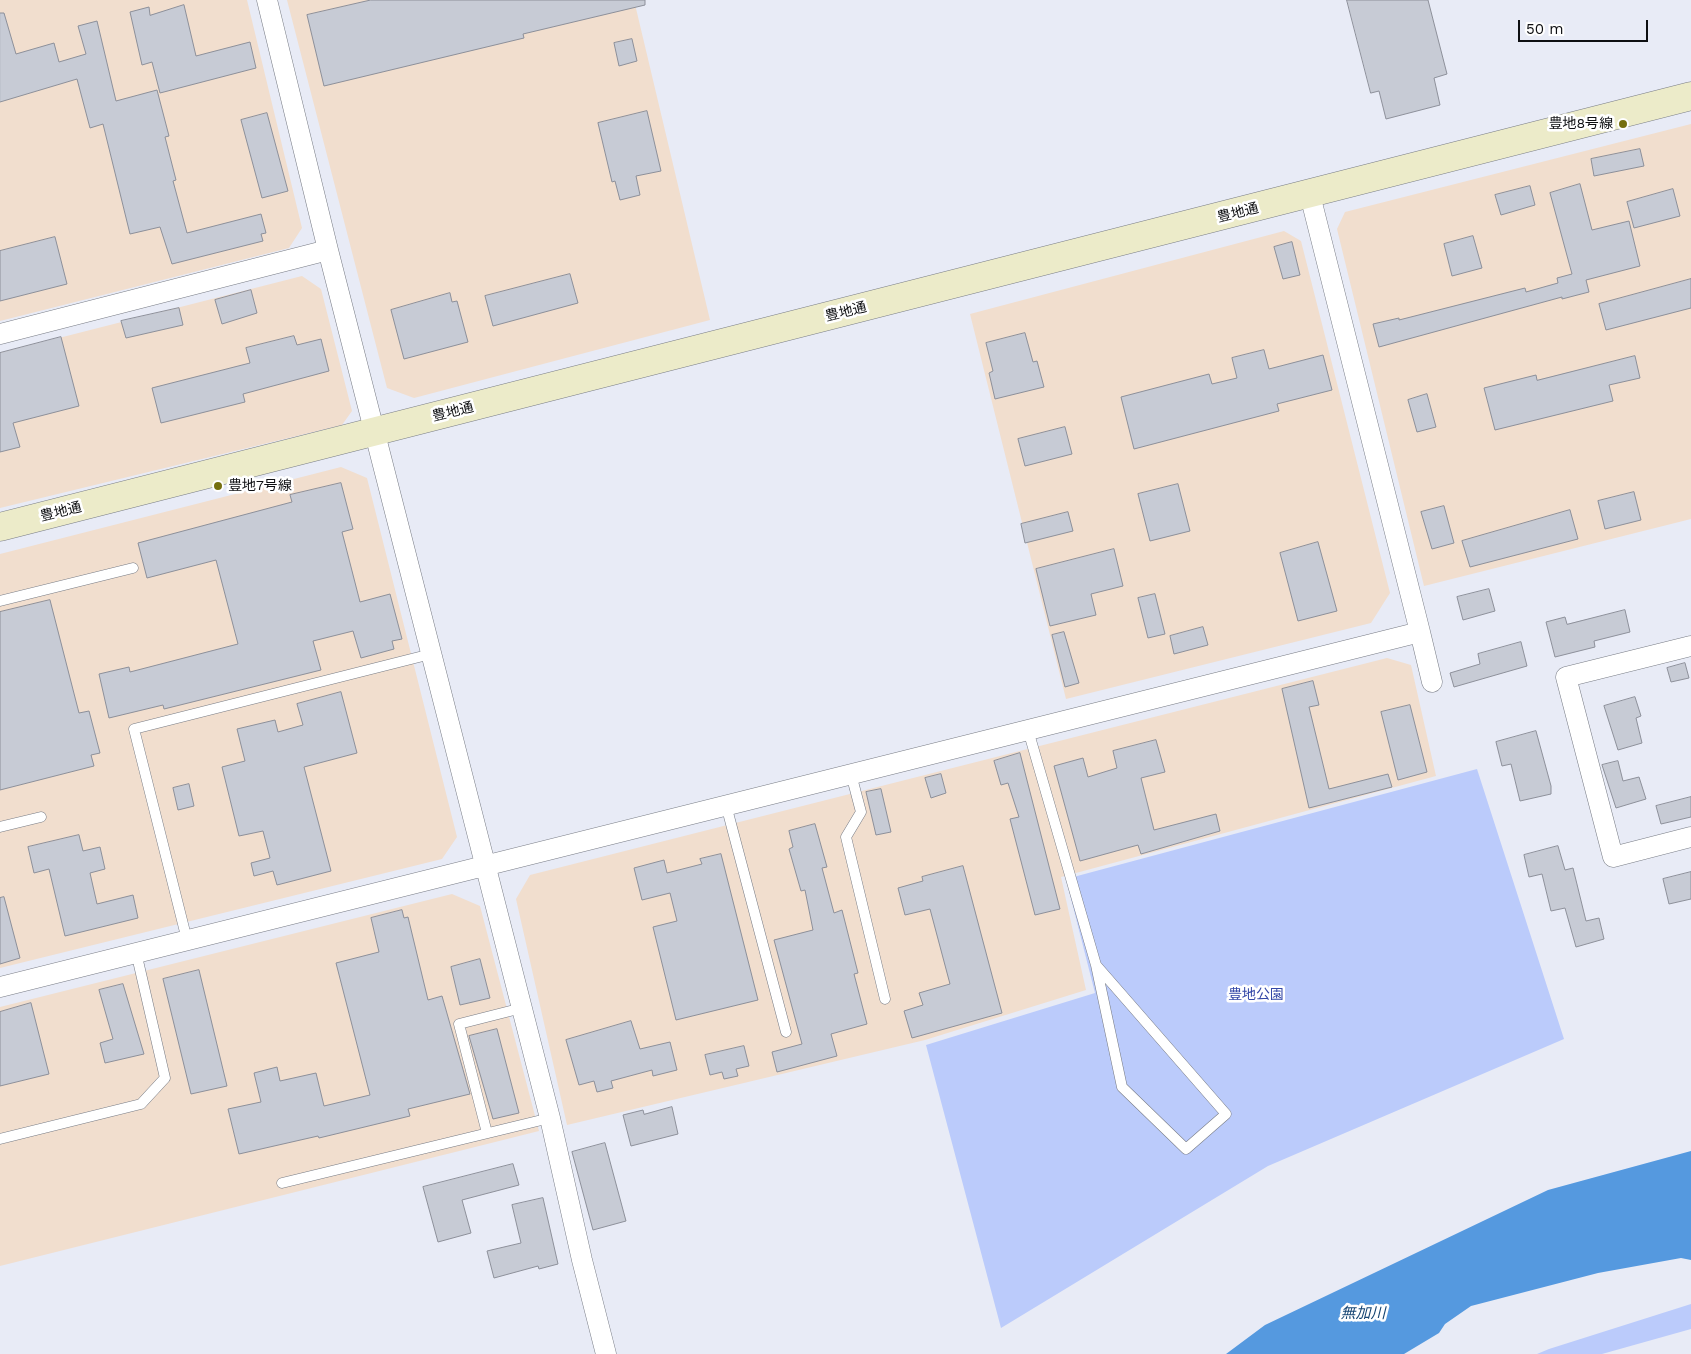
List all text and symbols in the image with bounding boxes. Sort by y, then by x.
scale bar [1521,10,1651,42]
text: 50 m [1526,20,1563,38]
place label: 豊地8号線 [1548,116,1613,132]
marker: 豊地8号線 [1617,118,1629,130]
street label: 豊地通 [1216,200,1260,226]
street label: 豊地通 [824,299,868,325]
street label: 豊地通 [431,399,475,425]
place label: 豊地7号線 [228,478,292,494]
marker: 豊地7号線 [212,480,224,492]
street label: 豊地通 [39,499,83,525]
park label: 豊地公園 [1228,987,1284,1003]
water label: 無加川 [1341,1305,1385,1323]

